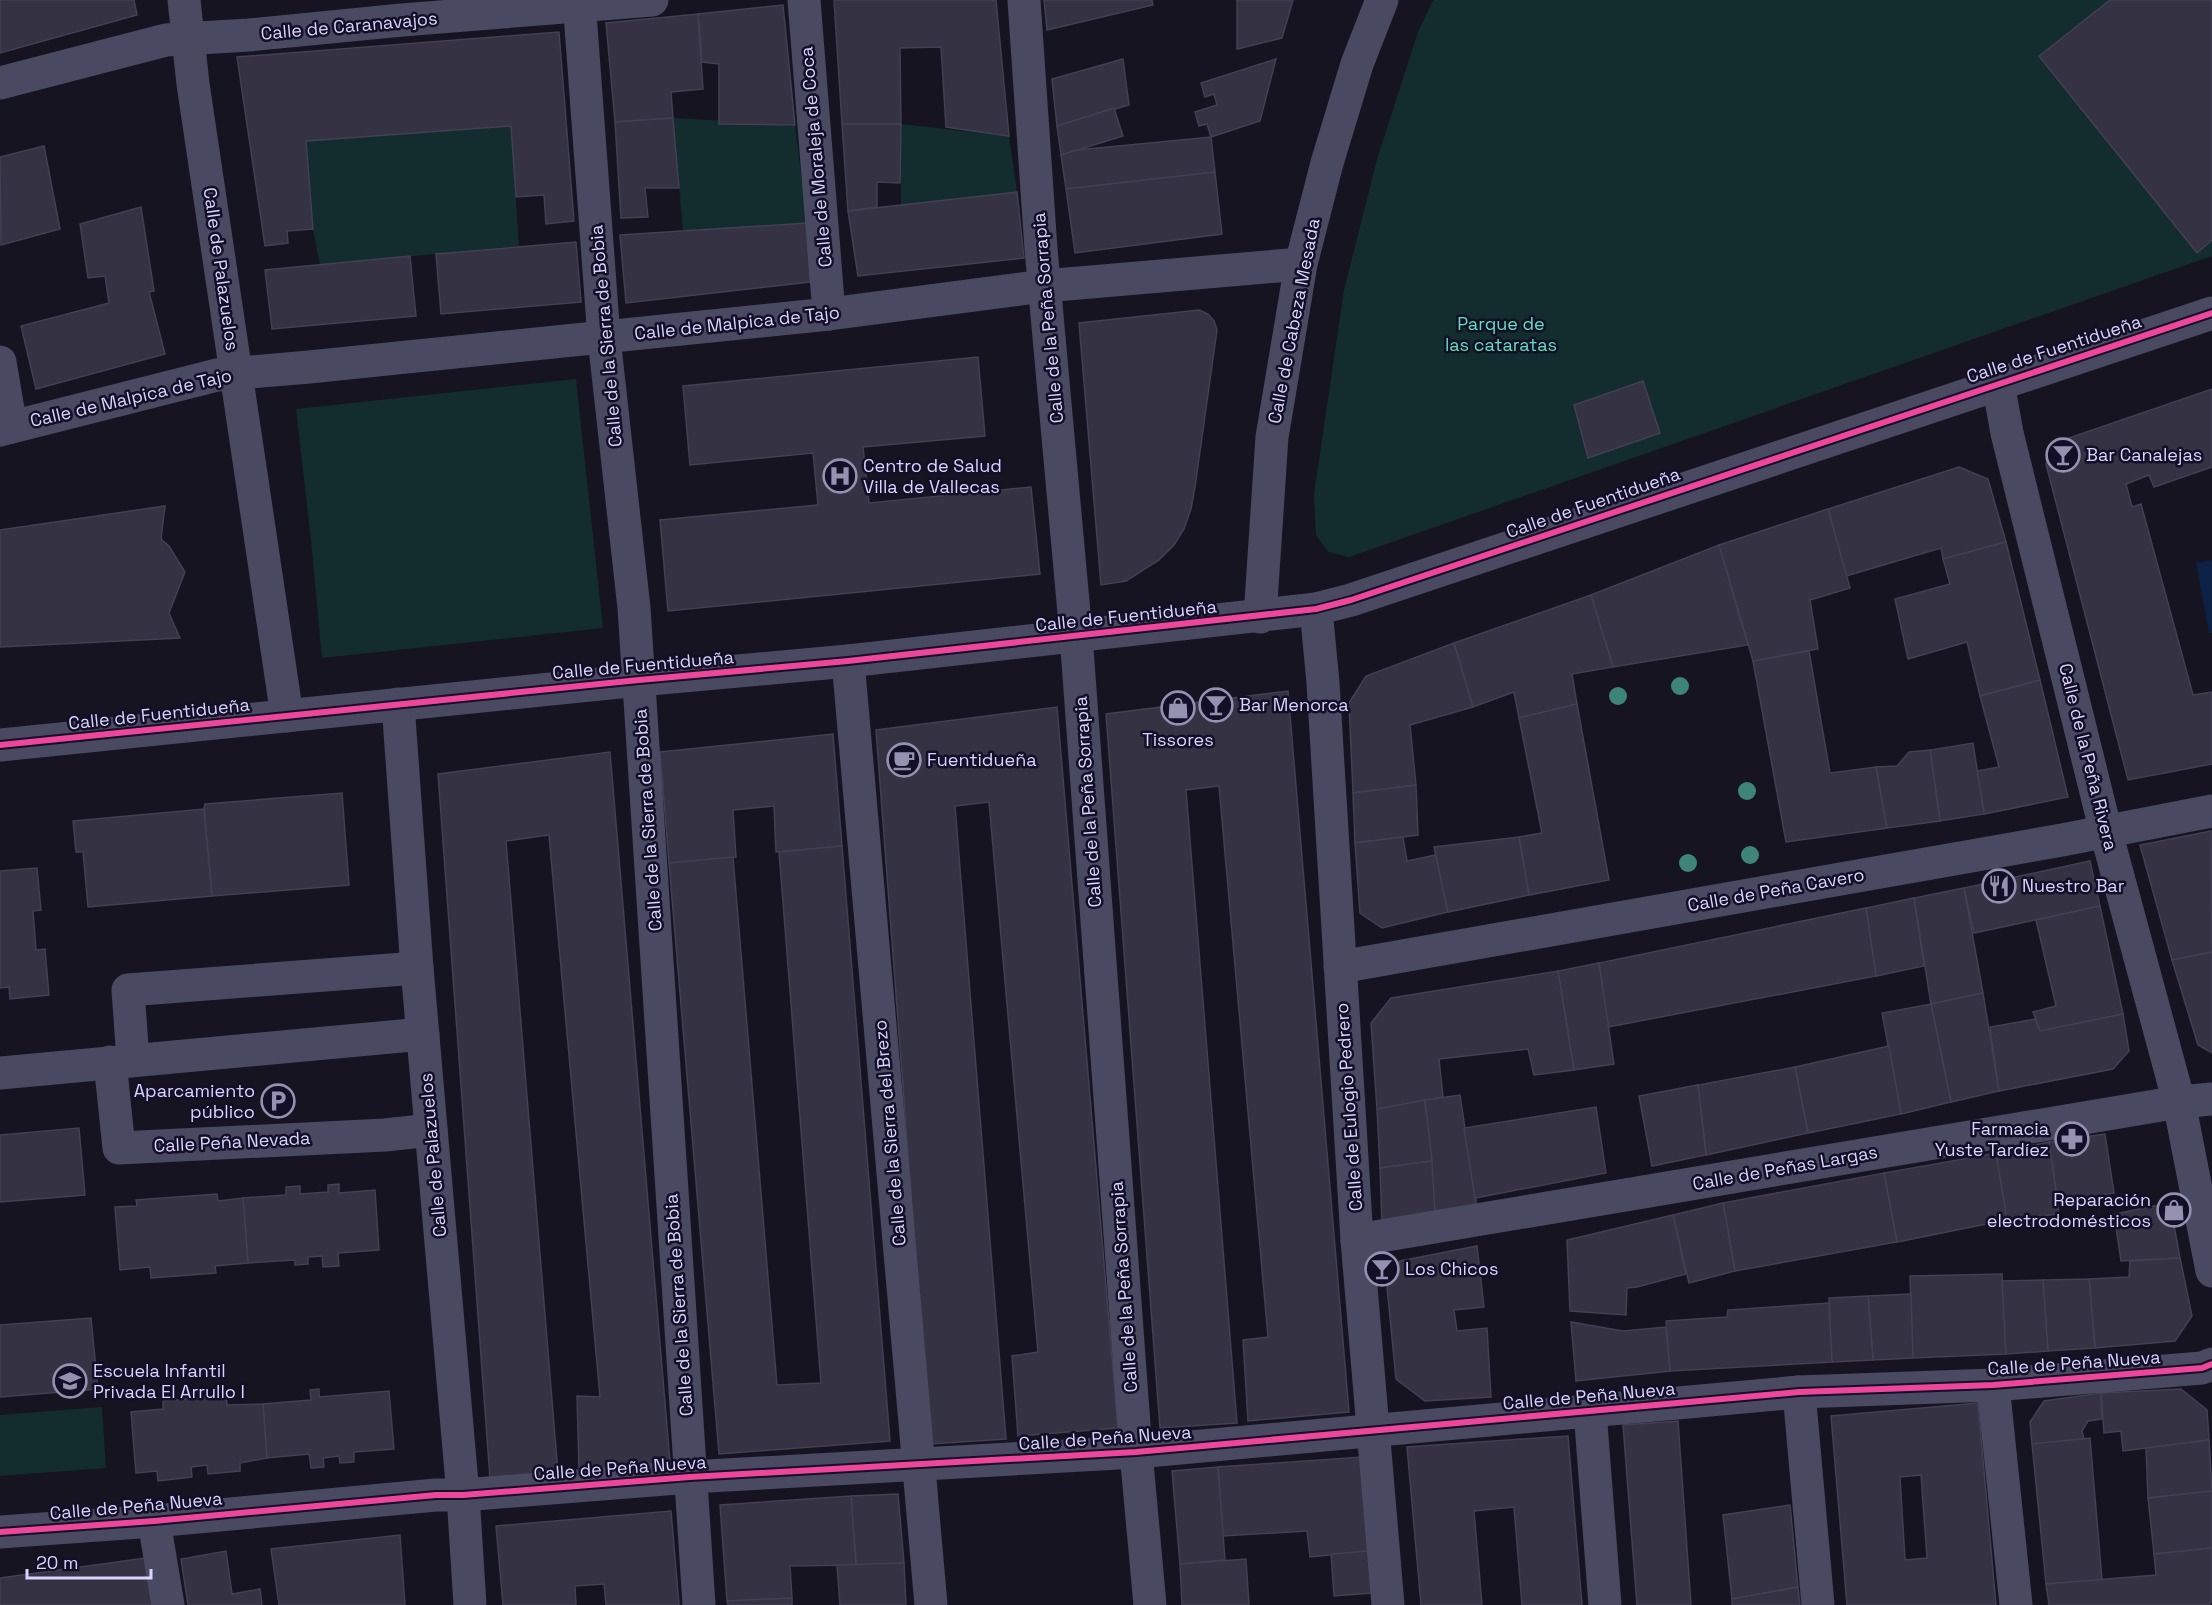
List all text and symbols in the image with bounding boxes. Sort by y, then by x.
street label: Calle de Caranavajos [260,6,438,45]
street label: Calle de Moraleja de Coca [794,46,837,268]
street label: Calle de Palazuelos [199,186,244,352]
street label: Calle de la Peña Sorrapia [1027,212,1068,424]
street label: Calle de Cabeza Mesada [1262,216,1325,426]
street label: Calle de la Sierra de Bobia [584,224,627,448]
street label: Calle de Malpica de Tajo [633,300,841,345]
street label: Calle de Fuentidueña [1964,309,2144,388]
park label: Parque de las cataratas [1445,312,1557,356]
street label: Calle de Malpica de Tajo [28,363,234,432]
bar icon: Bar Canalejas [2045,437,2081,473]
place label: Bar Canalejas [2086,443,2202,466]
place label: Centro de Salud Villa de Vallecas [863,454,1002,498]
hospital icon: Centro de Salud Villa de Vallecas [822,458,858,494]
street label: Calle de Fuentidueña [1503,462,1683,543]
street label: Calle de Fuentidueña [1034,595,1218,636]
street label: Calle de Fuentidueña [551,645,735,684]
street label: Calle de la Peña Rivera [2054,661,2123,853]
bar icon: Bar Menorca [1198,687,1234,723]
shop icon: Tissores [1160,690,1196,726]
street label: Calle de Fuentidueña [67,693,251,734]
place label: Bar Menorca [1239,693,1349,716]
street label: Calle de la Peña Sorrapia [1069,696,1106,908]
street label: Calle de la Sierra de Bobia [628,708,667,932]
place label: Tissores [1142,728,1214,751]
cafe icon: Fuentidueña [886,742,922,778]
place label: Fuentidueña [927,748,1037,771]
street label: Calle de Peña Cavero [1686,863,1866,916]
restaurant icon: Nuestro Bar [1981,868,2017,904]
place label: Nuestro Bar [2022,874,2125,897]
street label: Calle de Eulogio Pedrero [1330,1002,1367,1212]
street label: Calle de la Sierra del Brezo [868,1019,911,1247]
street label: Calle de Palazuelos [414,1072,451,1238]
place label: Aparcamiento público [134,1079,255,1123]
parking icon: Aparcamiento público [260,1083,296,1119]
place label: Farmacia Yuste Tardíez [1935,1117,2049,1161]
pharmacy icon: Farmacia Yuste Tardíez [2054,1121,2090,1157]
street label: Calle Peña Nevada [153,1126,311,1157]
street label: Calle de Peñas Largas [1691,1140,1879,1195]
street label: Calle de la Peña Sorrapia [1105,1181,1142,1393]
place label: Reparación electrodomésticos [1987,1188,2151,1232]
shop icon: Reparación electrodomésticos [2156,1192,2192,1228]
street label: Calle de la Sierra de Bobia [659,1193,698,1417]
bar icon: Los Chicos [1364,1251,1400,1287]
place label: Los Chicos [1405,1257,1498,1280]
street label: Calle de Peña Nueva [1987,1345,2161,1380]
place label: Escuela Infantil Privada El Arrullo I [93,1359,245,1403]
school or university icon: Escuela Infantil Privada El Arrullo I [52,1363,88,1399]
street label: Calle de Peña Nueva [1502,1377,1676,1415]
street label: Calle de Peña Nueva [1018,1420,1192,1455]
street label: Calle de Peña Nueva [533,1450,707,1485]
street label: Calle de Peña Nueva [49,1487,223,1525]
scale bar [27,1542,152,1580]
text: 20 m [36,1551,79,1574]

